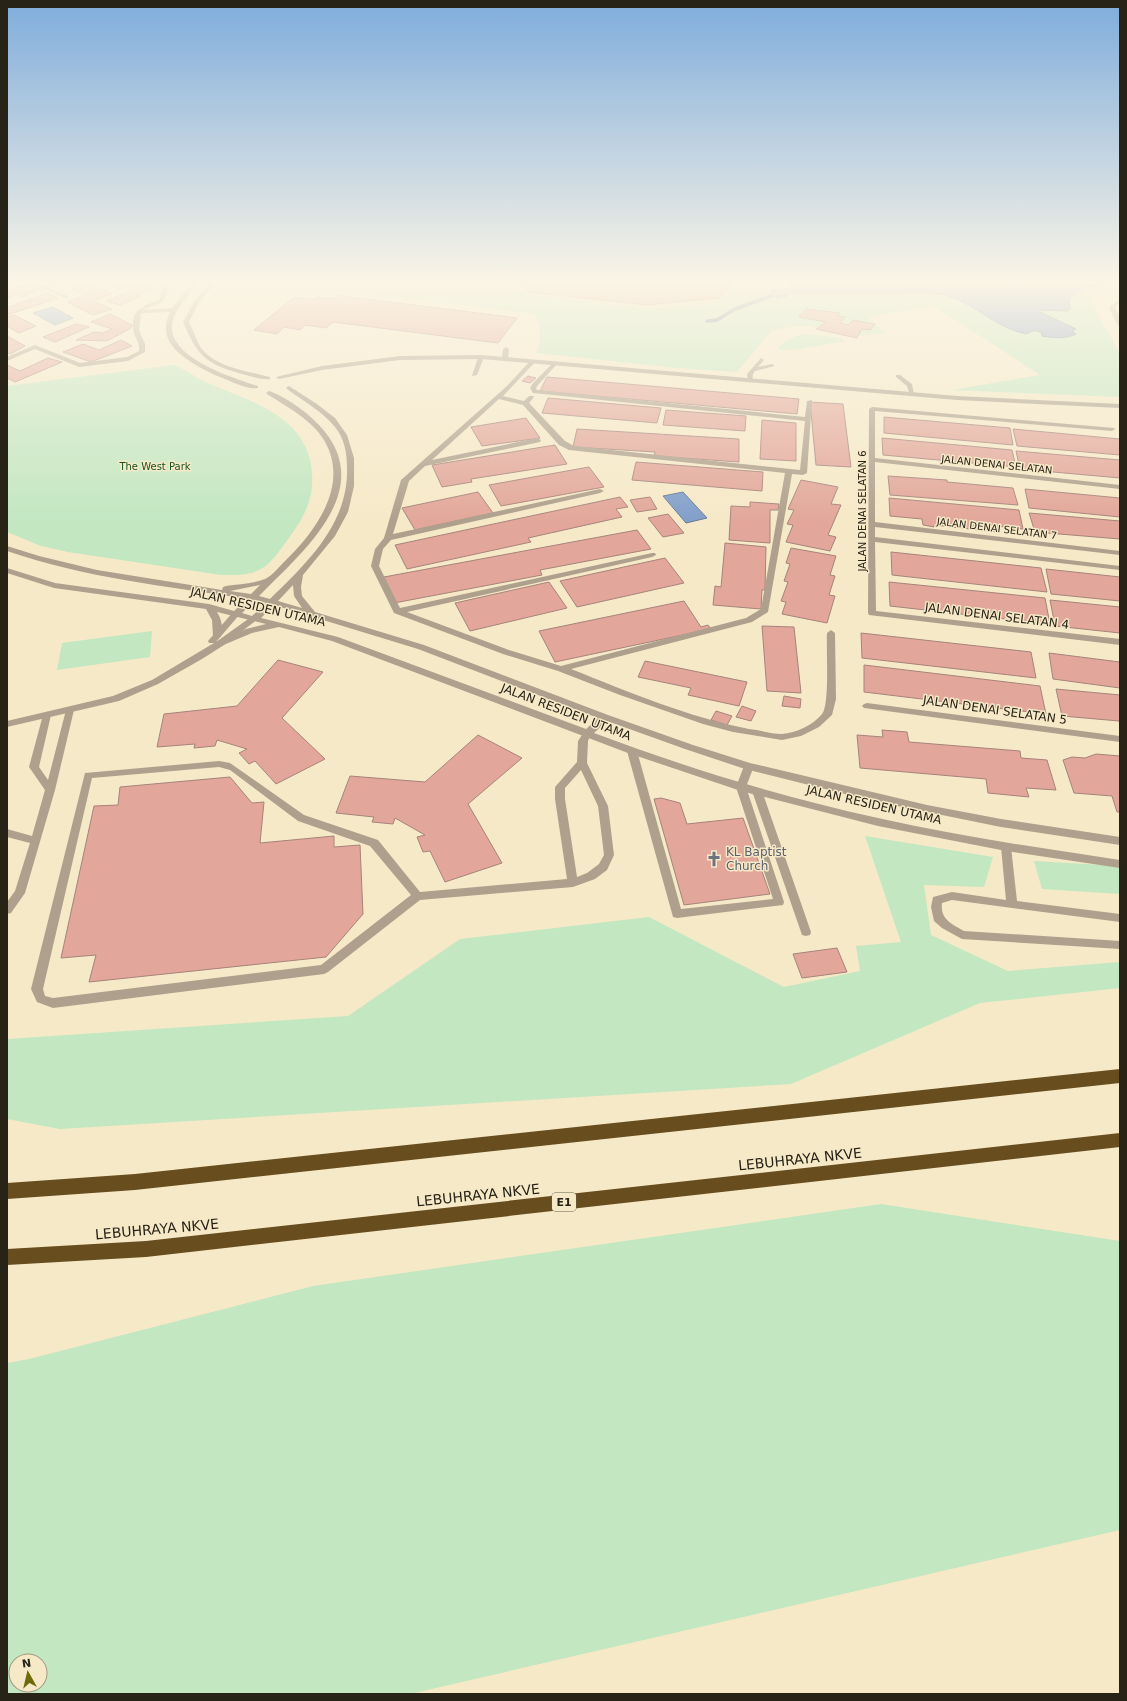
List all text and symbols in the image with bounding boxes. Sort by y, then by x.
street label: JALAN DENAI SELATAN 6 [857,450,868,573]
street label: JALAN DENAI SELATAN [940,453,1053,476]
park label: The West Park [118,461,191,472]
street label: JALAN DENAI SELATAN 7 [935,516,1058,541]
street label: JALAN RESIDEN UTAMA [188,584,328,630]
street label: JALAN DENAI SELATAN 4 [923,600,1070,632]
street label: JALAN RESIDEN UTAMA [498,680,634,744]
street label: JALAN DENAI SELATAN 5 [921,693,1068,727]
street label: JALAN RESIDEN UTAMA [804,782,944,828]
place label: KL Baptist Church [726,845,787,873]
church icon: KL Baptist Church [705,850,723,868]
street label: LEBUHRAYA NKVE [737,1145,863,1173]
street label: LEBUHRAYA NKVE [415,1181,541,1209]
road number: E1 [552,1193,576,1211]
street label: LEBUHRAYA NKVE [94,1216,220,1242]
north arrow [8,1653,48,1693]
text: N [21,1657,32,1671]

